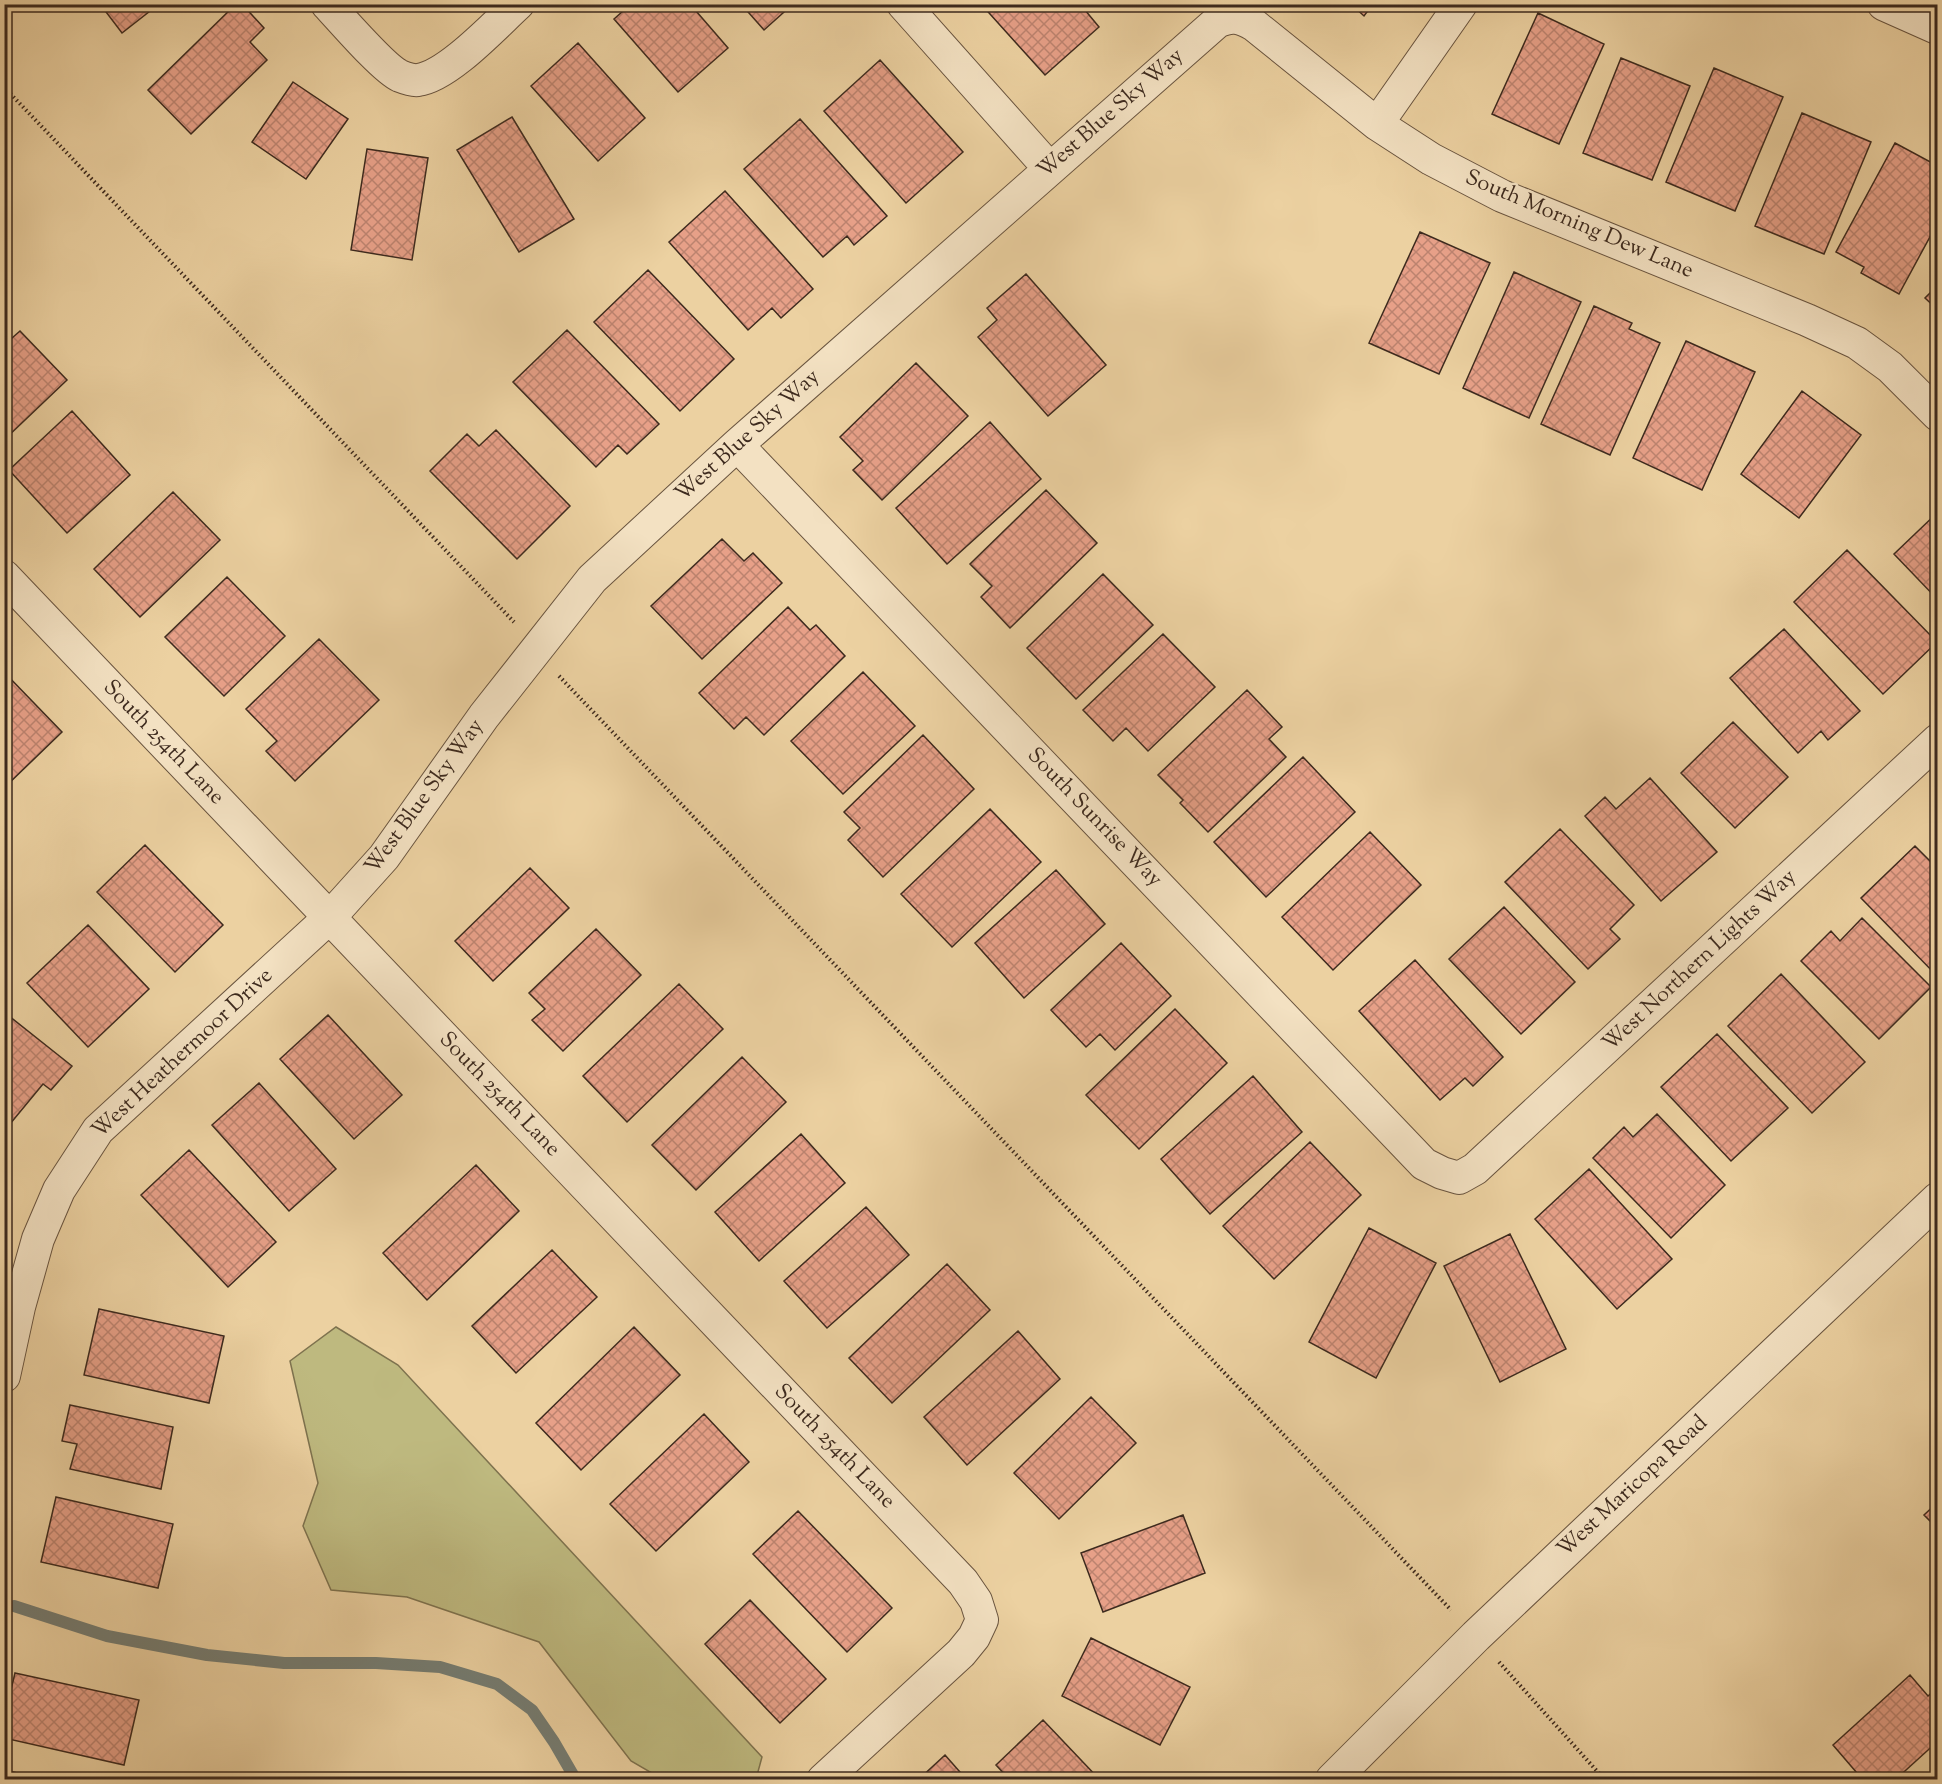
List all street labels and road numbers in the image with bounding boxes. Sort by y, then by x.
street label: West Blue Sky Way [1031,41,1191,187]
street label: South Morning Dew Lane [1460,162,1698,288]
street label: West Blue Sky Way [669,362,827,510]
street label: South 254th Lane [95,673,231,813]
street label: West Blue Sky Way [358,713,492,881]
street label: South Sunrise Way [1019,741,1169,895]
street label: West Northern Lights Way [1596,862,1804,1060]
street label: West Heathermoor Drive [85,961,281,1147]
street label: South 254th Lane [431,1025,567,1165]
street label: South 254th Lane [766,1377,902,1517]
street label: West Maricopa Road [1550,1408,1716,1566]

